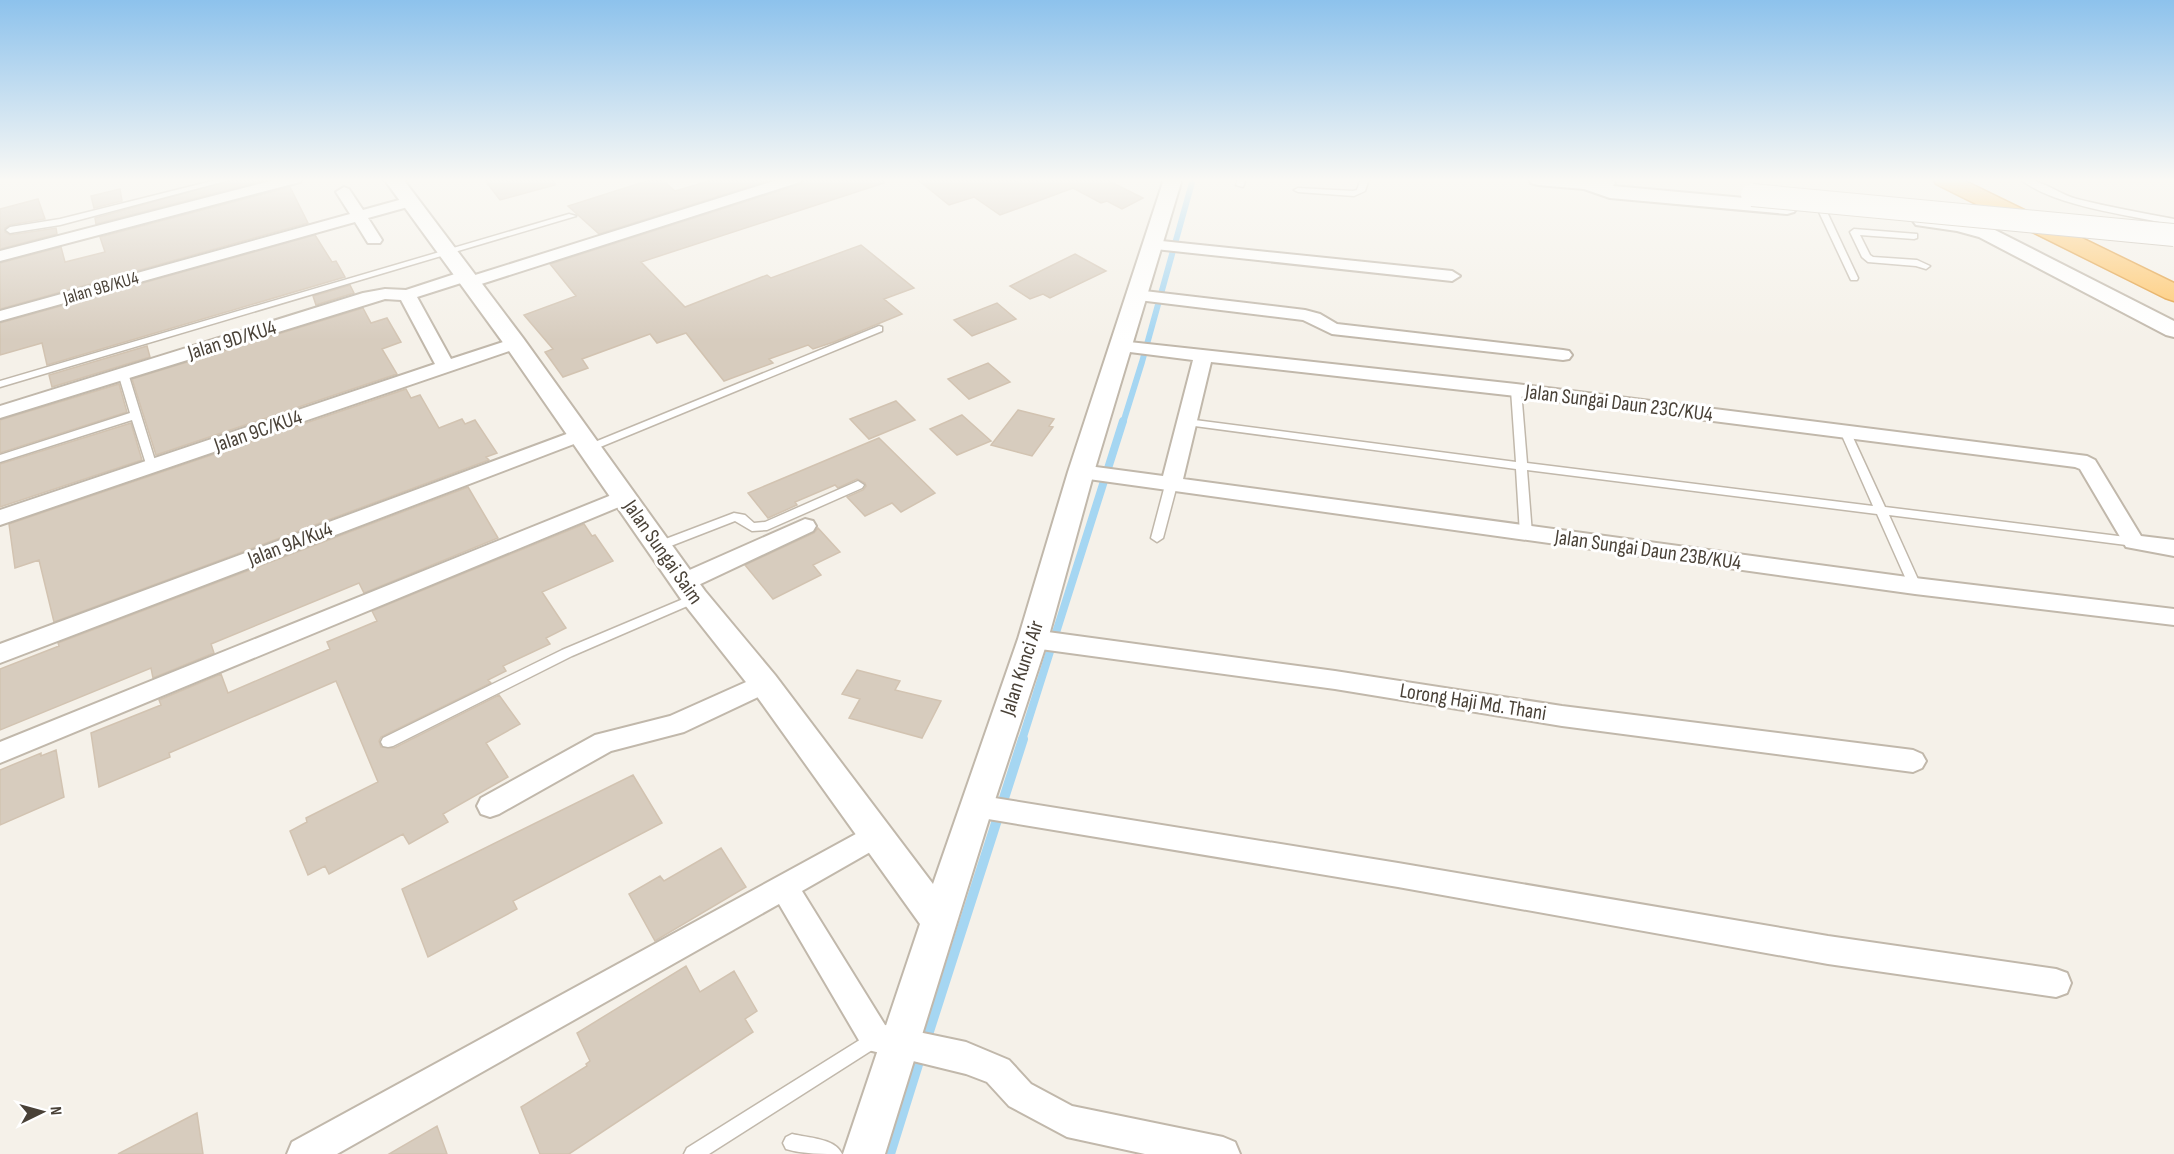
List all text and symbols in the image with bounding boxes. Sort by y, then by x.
street label: Jalan 9B/KU4 [60,267,141,309]
street label: Jalan 9D/KU4 [184,315,279,366]
street label: Jalan Sungai Daun 23C/KU4 [1523,379,1714,427]
street label: Jalan 9C/KU4 [210,404,305,458]
street label: Jalan Sungai Saim [617,494,708,609]
street label: Jalan 9A/Ku4 [243,516,336,572]
street label: Jalan Sungai Daun 23B/KU4 [1552,524,1743,575]
street label: Jalan Kunci Air [995,617,1049,720]
street label: Lorong Haji Md. Thani [1398,678,1548,726]
north arrow [12,1082,72,1142]
text: N [46,1106,65,1116]

